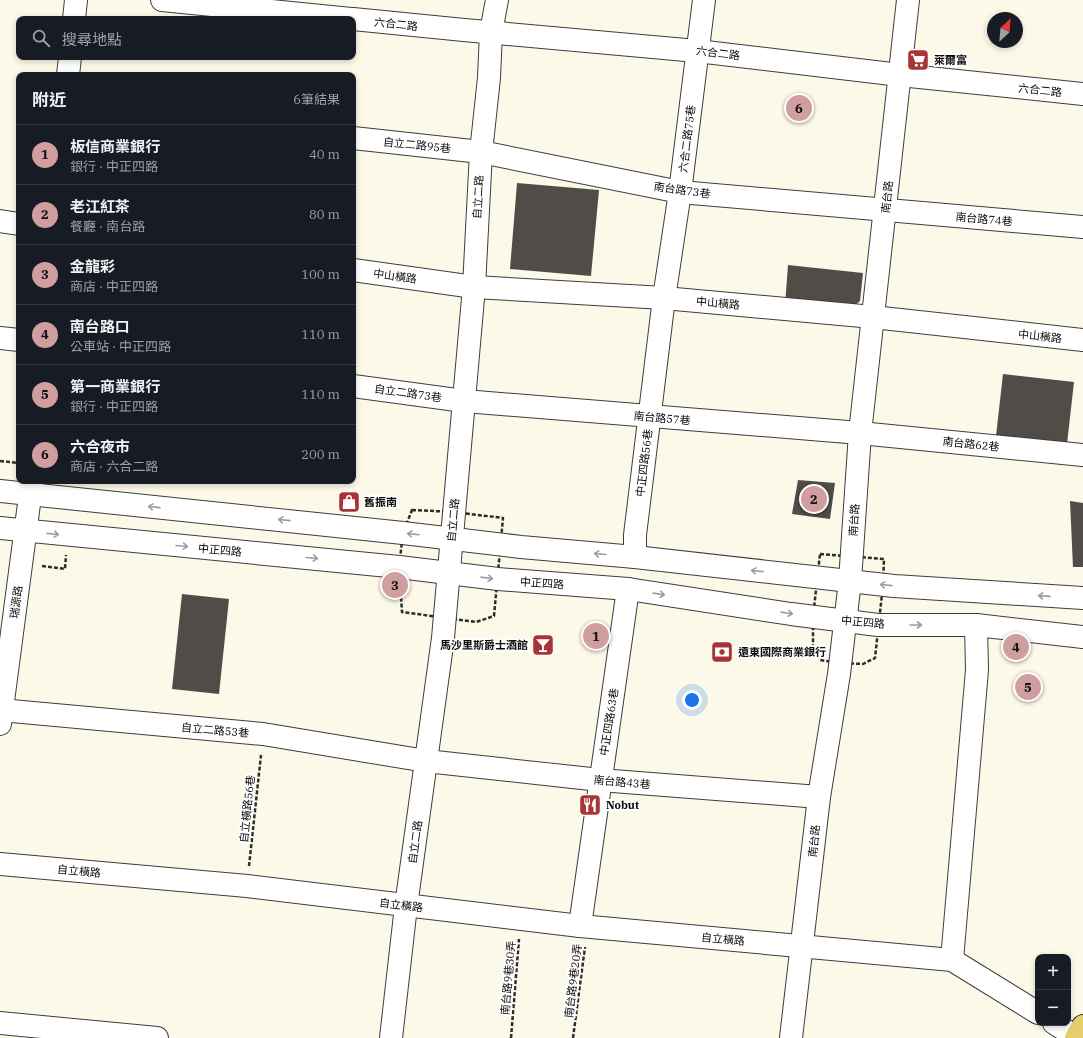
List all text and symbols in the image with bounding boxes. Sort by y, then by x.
north arrow [987,12,1023,48]
street label: 六合二路 [373,15,419,33]
search box [16,16,356,60]
icon: search [30,27,52,49]
text: 搜尋地點 [62,30,122,49]
street label: 六合二路 [695,43,741,63]
supermarket icon: 萊爾富 [905,47,931,73]
place label: 萊爾富 [934,53,967,67]
street label: 六合二路 [1017,81,1063,99]
text: 附近 [32,89,66,111]
text: 6筆結果 [293,91,340,108]
pin: 6 [786,93,812,123]
street label: 六合二路75巷 [676,104,698,174]
street label: 自立二路95巷 [382,134,452,156]
text: 板信商業銀行 [70,137,160,156]
text: 1 [41,146,49,163]
text: 40 m [309,146,340,163]
text: 銀行 · 中正四路 [70,158,158,175]
street label: 自立二路 [470,175,486,219]
street label: 南台路73巷 [653,179,711,201]
street label: 南台路 [878,180,896,214]
text: 老江紅茶 [70,197,130,216]
text: 2 [41,206,49,223]
text: 80 m [309,206,340,223]
street label: 南台路74巷 [955,210,1013,228]
text: 餐廳 · 南台路 [70,218,145,235]
text: 金龍彩 [70,257,115,276]
text: 3 [41,266,49,283]
text: 100 m [301,266,340,283]
street label: 中山橫路 [372,266,418,286]
text: 商店 · 中正四路 [70,278,158,295]
street label: 中山橫路 [695,294,741,312]
text: 南台路口 [70,317,130,336]
text: 4 [41,326,49,343]
text: 110 m [301,326,340,343]
street label: 中山橫路 [1017,327,1063,345]
text: 公車站 · 中正四路 [70,338,171,355]
text: 第一商業銀行 [70,377,160,396]
street label: 自立二路73巷 [373,381,443,405]
text: 5 [41,386,49,403]
text: 110 m [301,386,340,403]
text: 銀行 · 中正四路 [70,398,158,415]
street label: 南台路57巷 [633,409,691,427]
street label: 中正四路56巷 [633,428,655,498]
street label: 南台路62巷 [942,434,1000,454]
text: 六合夜市 [70,437,130,456]
text: 6 [41,446,49,463]
text: 200 m [301,446,340,463]
text: 商店 · 六合二路 [70,458,158,475]
pin: 2 [801,484,827,514]
shop icon: 舊振南 [336,489,362,515]
place label: 舊振南 [364,495,397,509]
street label: 自立二路 [444,497,462,543]
one-way arrow [148,503,161,511]
street label: 南台路 [846,503,862,537]
one-way arrow [278,517,291,524]
one-way arrow [46,530,59,538]
one-way arrow [407,530,420,538]
street label: 中正四路 [197,541,243,559]
one-way arrow [175,543,188,550]
one-way arrow [594,550,607,558]
one-way arrow [305,555,318,562]
one-way arrow [751,567,764,575]
pin: 3 [382,570,408,600]
one-way arrow [481,574,494,582]
street label: 中正四路 [520,574,564,592]
one-way arrow [880,581,893,589]
street label: 瑞源路 [7,585,25,619]
one-way arrow [652,590,665,598]
one-way arrow [1038,592,1051,599]
one-way arrow [780,609,793,617]
street label: 中正四路 [840,613,886,631]
pin: 1 [583,621,609,651]
one-way arrow [909,621,922,629]
bar icon: 馬沙里斯爵士酒館 [530,632,556,658]
pin: 4 [1003,632,1029,662]
place label: 馬沙里斯爵士酒館 [440,638,528,652]
bank icon: 遠東國際商業銀行 [709,639,735,665]
place label: 遠東國際商業銀行 [738,645,826,659]
pin: 5 [1015,672,1041,702]
street label: 中正四路63巷 [597,687,621,757]
your location [682,690,702,710]
street label: 自立二路53巷 [180,720,250,740]
street label: 南台路43巷 [593,773,651,791]
street label: 自立橫路56巷 [236,774,258,844]
restaurant icon: Nobut [577,792,603,818]
place label: Nobut [606,798,639,812]
street label: 自立二路 [405,819,425,865]
street label: 南台路 [805,824,823,858]
street label: 自立橫路 [56,862,102,880]
street label: 自立橫路 [378,895,424,915]
street label: 自立橫路 [700,930,746,948]
street label: 南台路9巷30弄 [498,940,518,1016]
street label: 南台路9巷20弄 [561,943,585,1019]
map controls [1035,954,1071,1026]
button: + [1035,954,1071,990]
button: − [1035,990,1071,1026]

